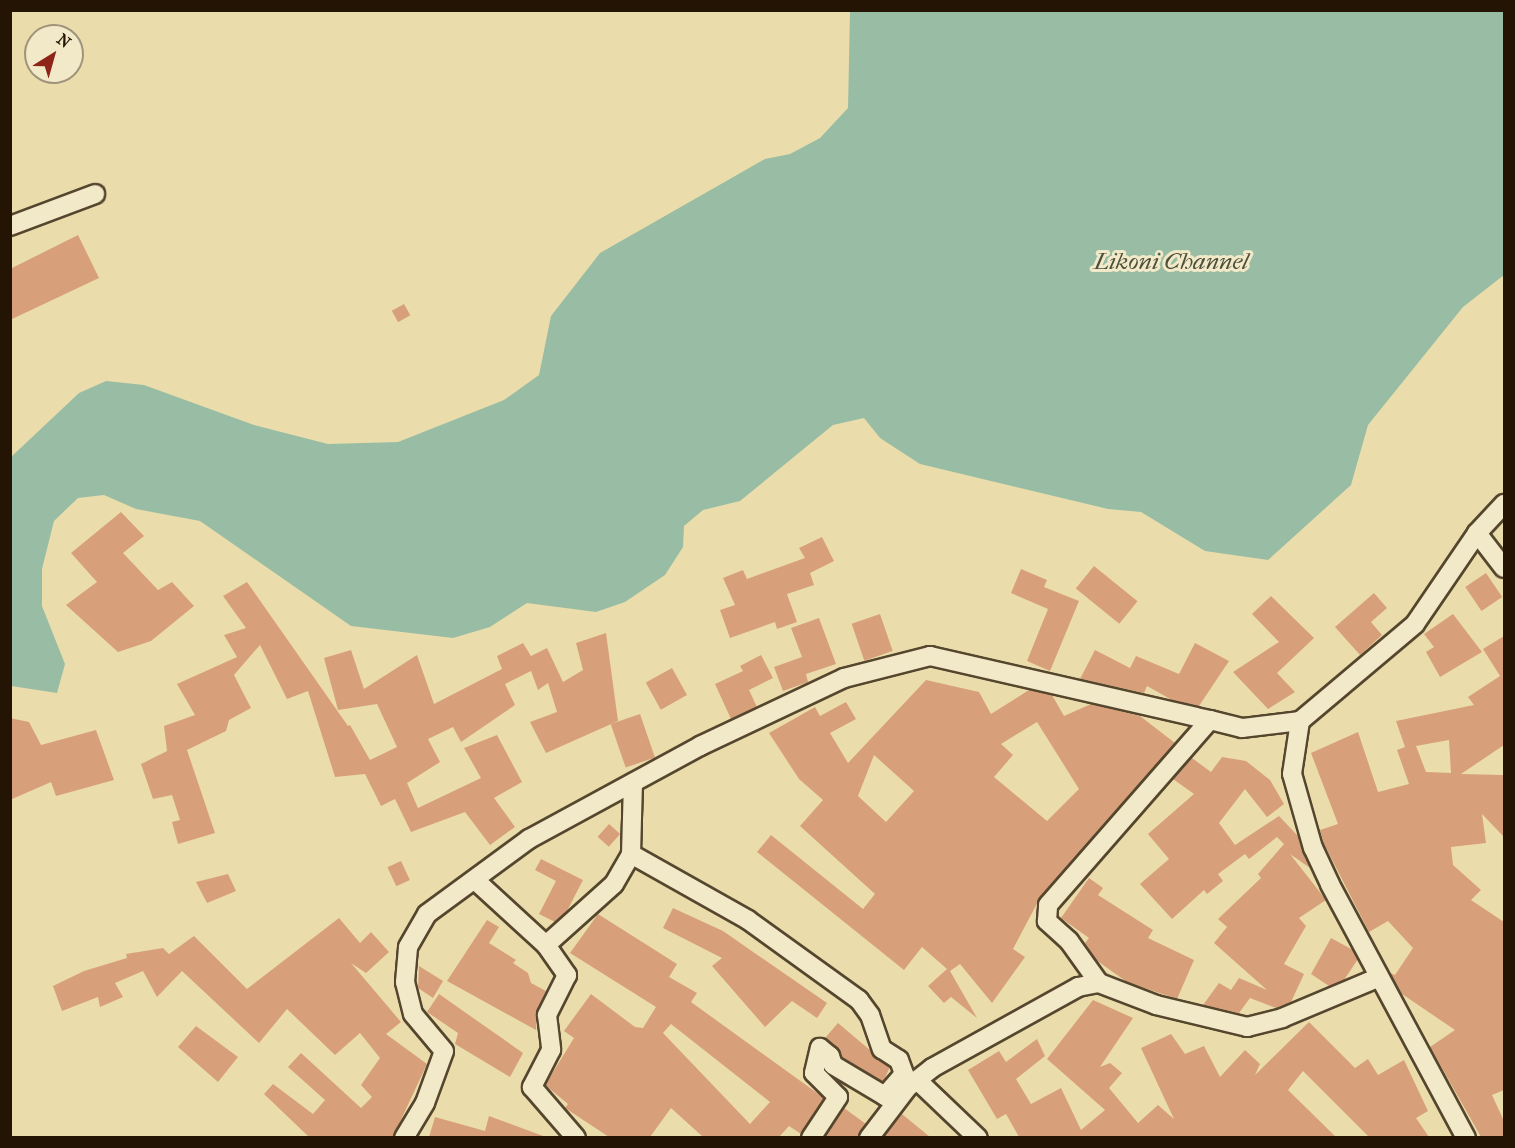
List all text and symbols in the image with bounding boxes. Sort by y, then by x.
north arrow [24,24,84,84]
text: N [53,30,74,52]
water label: Likoni Channel [1094,248,1248,276]

